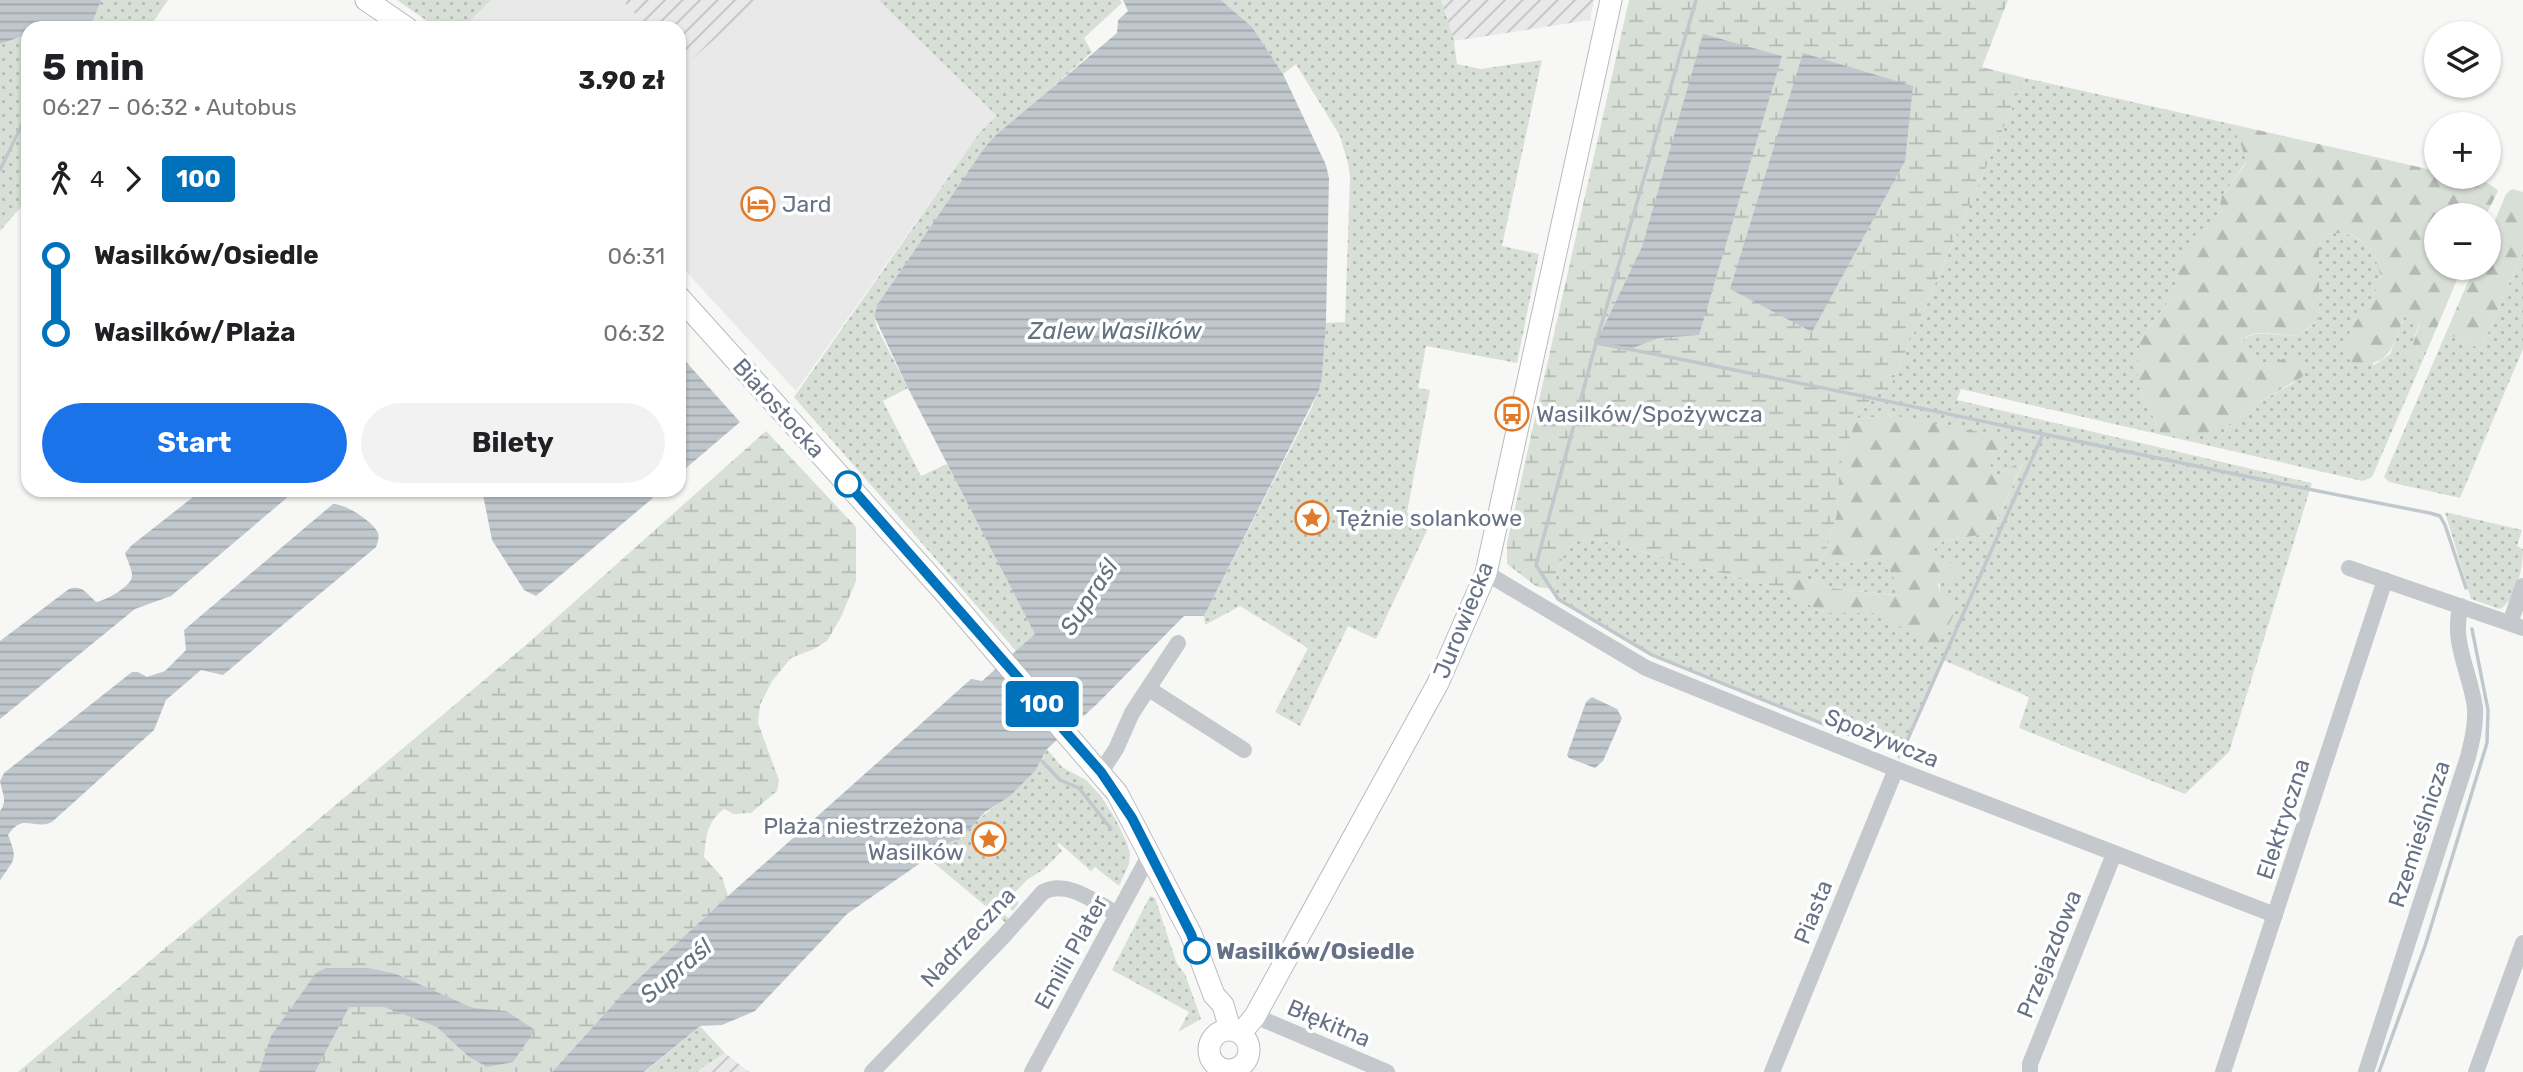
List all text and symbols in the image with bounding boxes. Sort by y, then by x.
map controls [2424,21,2501,280]
button: layers [2424,21,2501,98]
text: 5 min [42,44,145,90]
text: 3.90 zł [578,65,665,96]
text: 06:27 – 06:32 · Autobus [42,93,297,121]
button: + [2424,112,2501,189]
icon: walk [42,160,80,198]
icon: forward [114,160,152,198]
text: 4 [90,165,104,193]
text: 100 [176,165,221,193]
hotel icon: Jard [739,185,777,223]
place label: Jard [782,190,831,218]
button: − [2424,203,2501,280]
text: Wasilków/Osiedle [94,240,319,271]
text: 06:31 [607,242,665,270]
text: Wasilków/Plaża [94,317,296,348]
water label: Zalew Wasilków [1027,317,1202,345]
text: 06:32 [603,319,665,347]
street label: Białostocka [727,353,831,463]
bus stop icon: Wasilków/Spożywcza [1493,395,1531,433]
place label: Wasilków/Spożywcza [1536,400,1763,428]
button: Start [42,403,347,483]
button: Bilety [361,403,665,483]
unlabelled marker [835,471,861,497]
place icon: Tężnie solankowe [1293,499,1331,537]
place label: Tężnie solankowe [1336,504,1522,532]
water label: Supraśl [1054,553,1124,640]
street label: Jurowiecka [1427,557,1499,683]
line badge: 100 [1002,681,1082,727]
text: 100 [1020,690,1064,718]
street label: Spożywcza [1821,702,1943,774]
street label: Elektryczna [2250,755,2316,883]
street label: Rzemieślnicza [2382,757,2456,911]
place label: Plaża niestrzeżona Wasilków [763,812,964,866]
place icon: Plaża niestrzeżona Wasilków [970,820,1008,858]
street label: Piasta [1788,876,1838,948]
street label: Nadrzeczna [915,881,1021,993]
street label: Przejazdowa [2011,886,2087,1022]
street label: Emilii Plater [1028,890,1114,1014]
water label: Supraśl [634,932,718,1009]
place label: Wasilków/Osiedle [1216,937,1415,965]
marker: Wasilków/Osiedle [1184,938,1210,964]
street label: Błękitna [1283,993,1375,1053]

